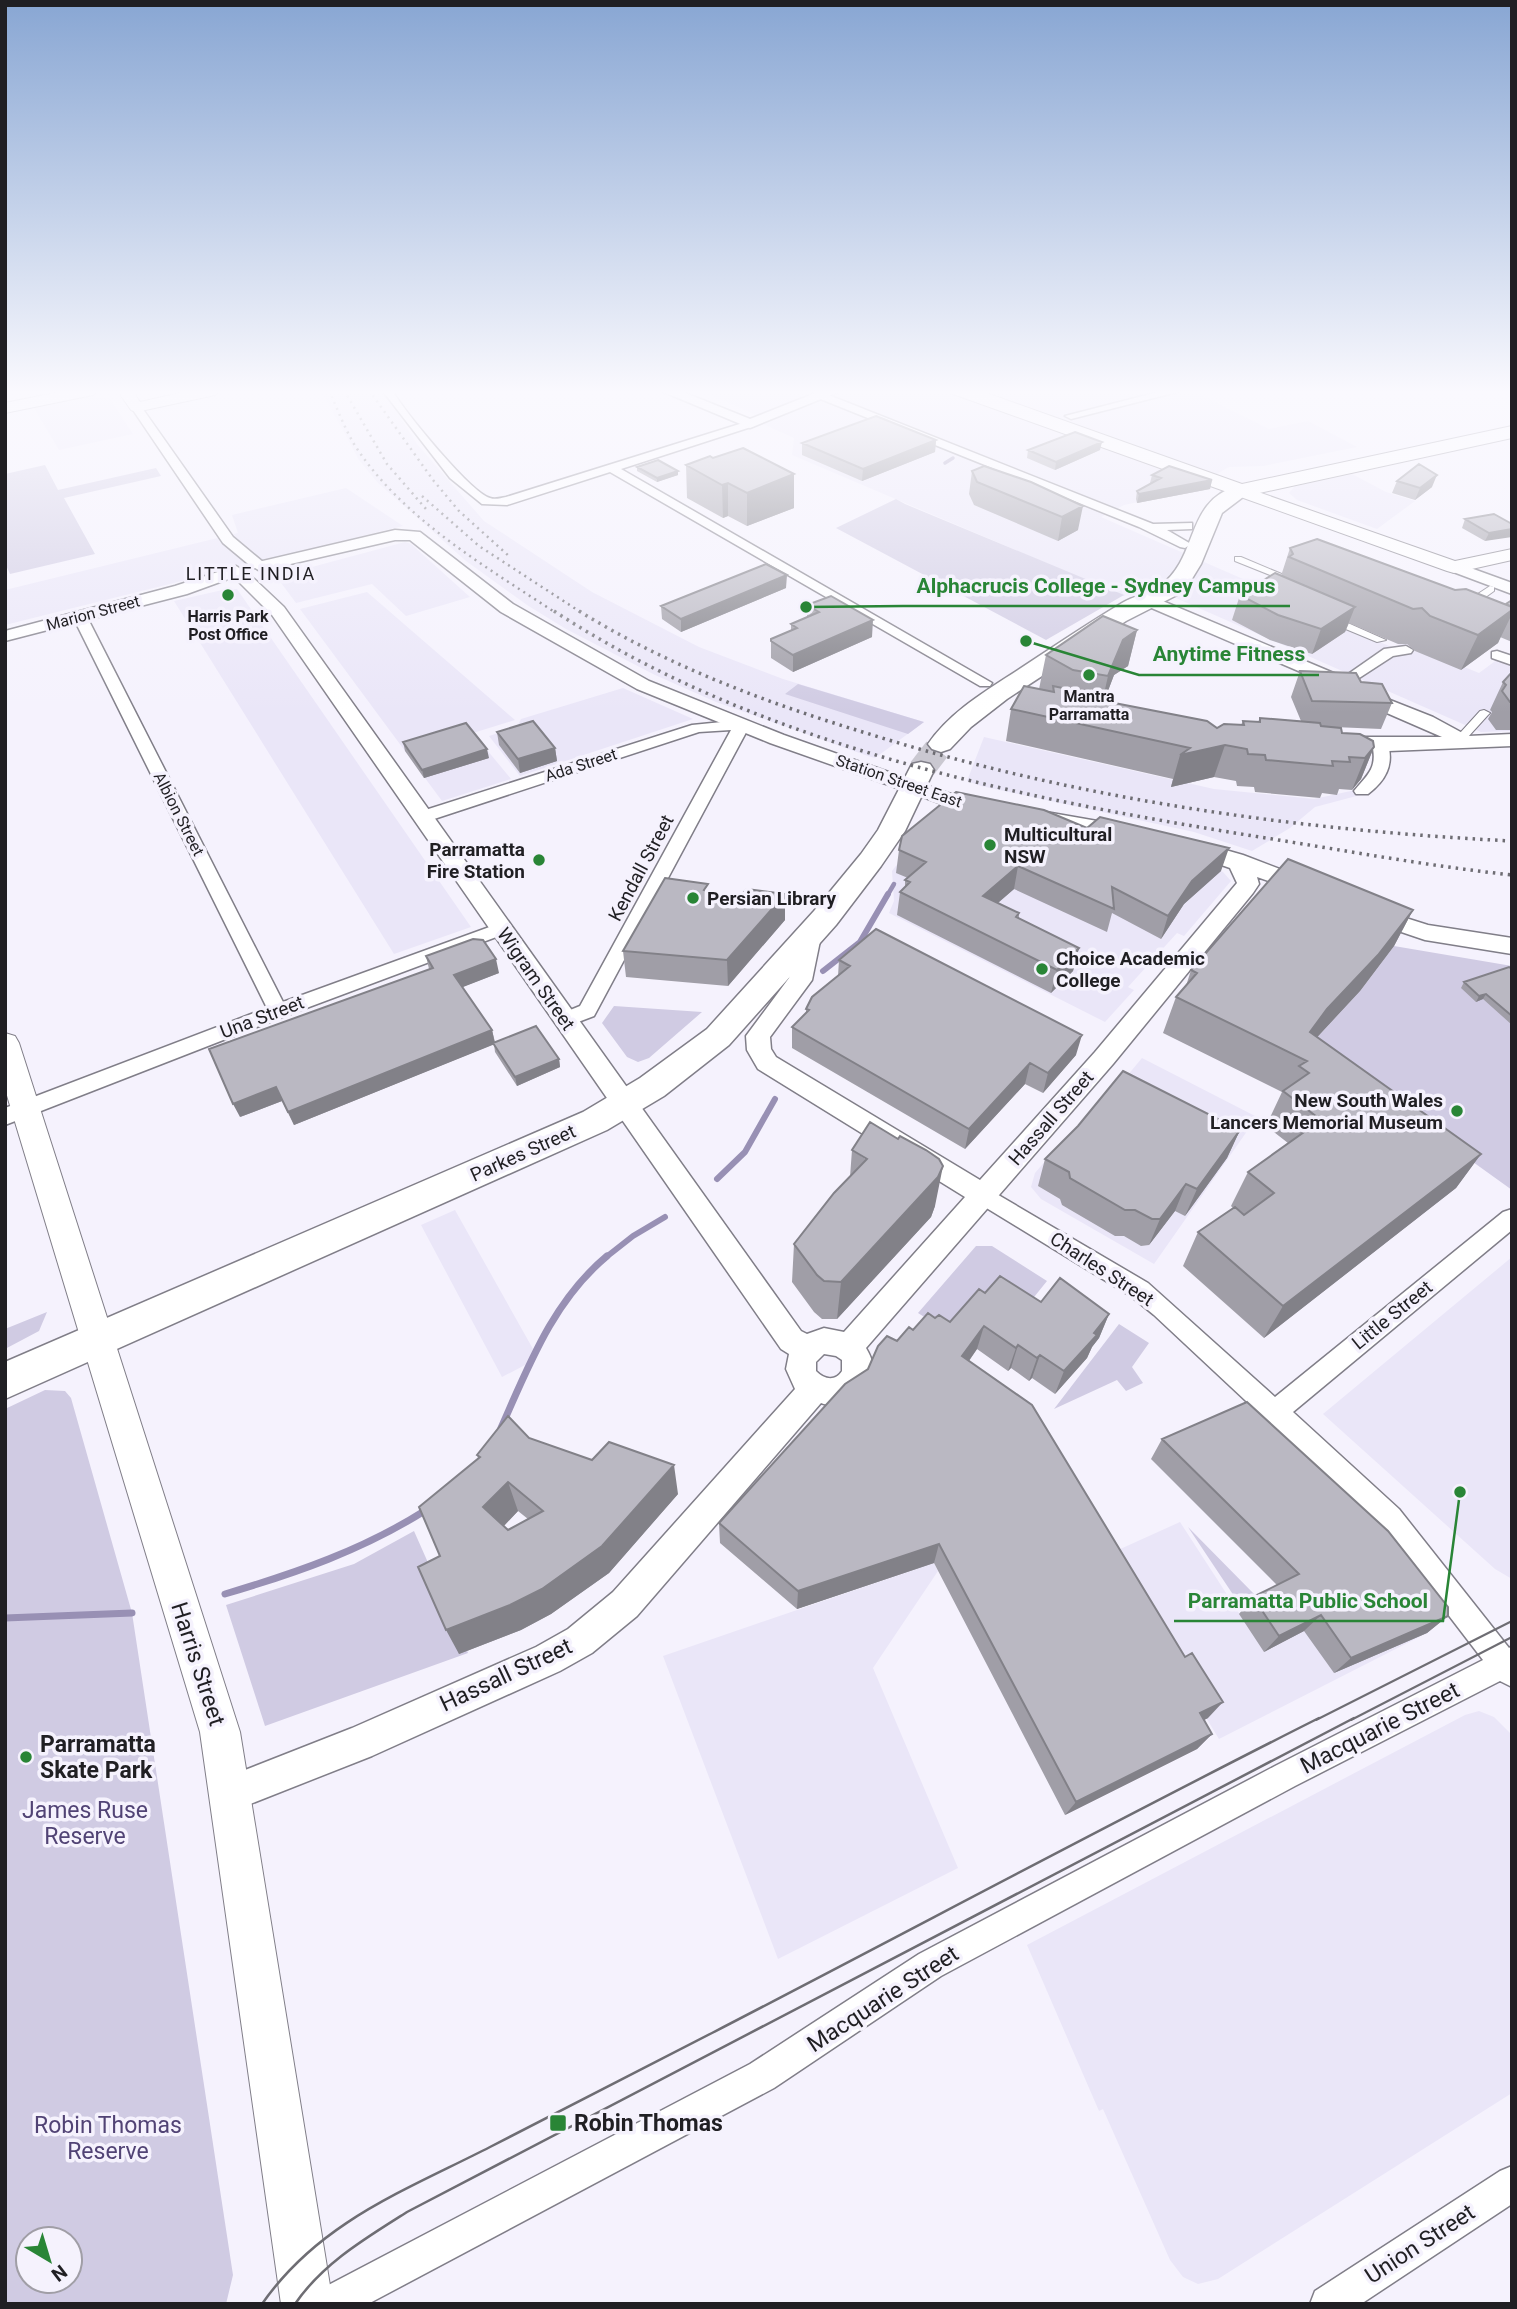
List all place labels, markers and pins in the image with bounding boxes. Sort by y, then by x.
callout: Alphacrucis College - Sydney Campus [903,564,1290,606]
marker: Harris Park Post Office [220,587,236,603]
place label: Harris Park Post Office [187,607,269,644]
callout: Anytime Fitness [1139,633,1319,675]
marker: Mantra Parramatta [1081,667,1097,683]
place label: Mantra Parramatta [1049,687,1130,724]
place label: Multicultural NSW [1004,823,1112,868]
marker: Multicultural NSW [982,837,998,853]
place label: Parramatta Fire Station [427,838,525,883]
marker: Parramatta Fire Station [531,852,547,868]
place label: Persian Library [707,887,837,910]
marker: Persian Library [685,890,701,906]
place label: Choice Academic College [1056,947,1205,992]
marker: Choice Academic College [1034,961,1050,977]
place label: New South Wales Lancers Memorial Museum [1210,1089,1443,1134]
marker: New South Wales Lancers Memorial Museum [1449,1103,1465,1119]
callout: Parramatta Public School [1174,1579,1443,1621]
place label: Parramatta Skate Park [40,1731,156,1784]
marker: Parramatta Skate Park [18,1749,34,1765]
place label: Robin Thomas [574,2110,723,2137]
marker: Robin Thomas [548,2113,568,2133]

